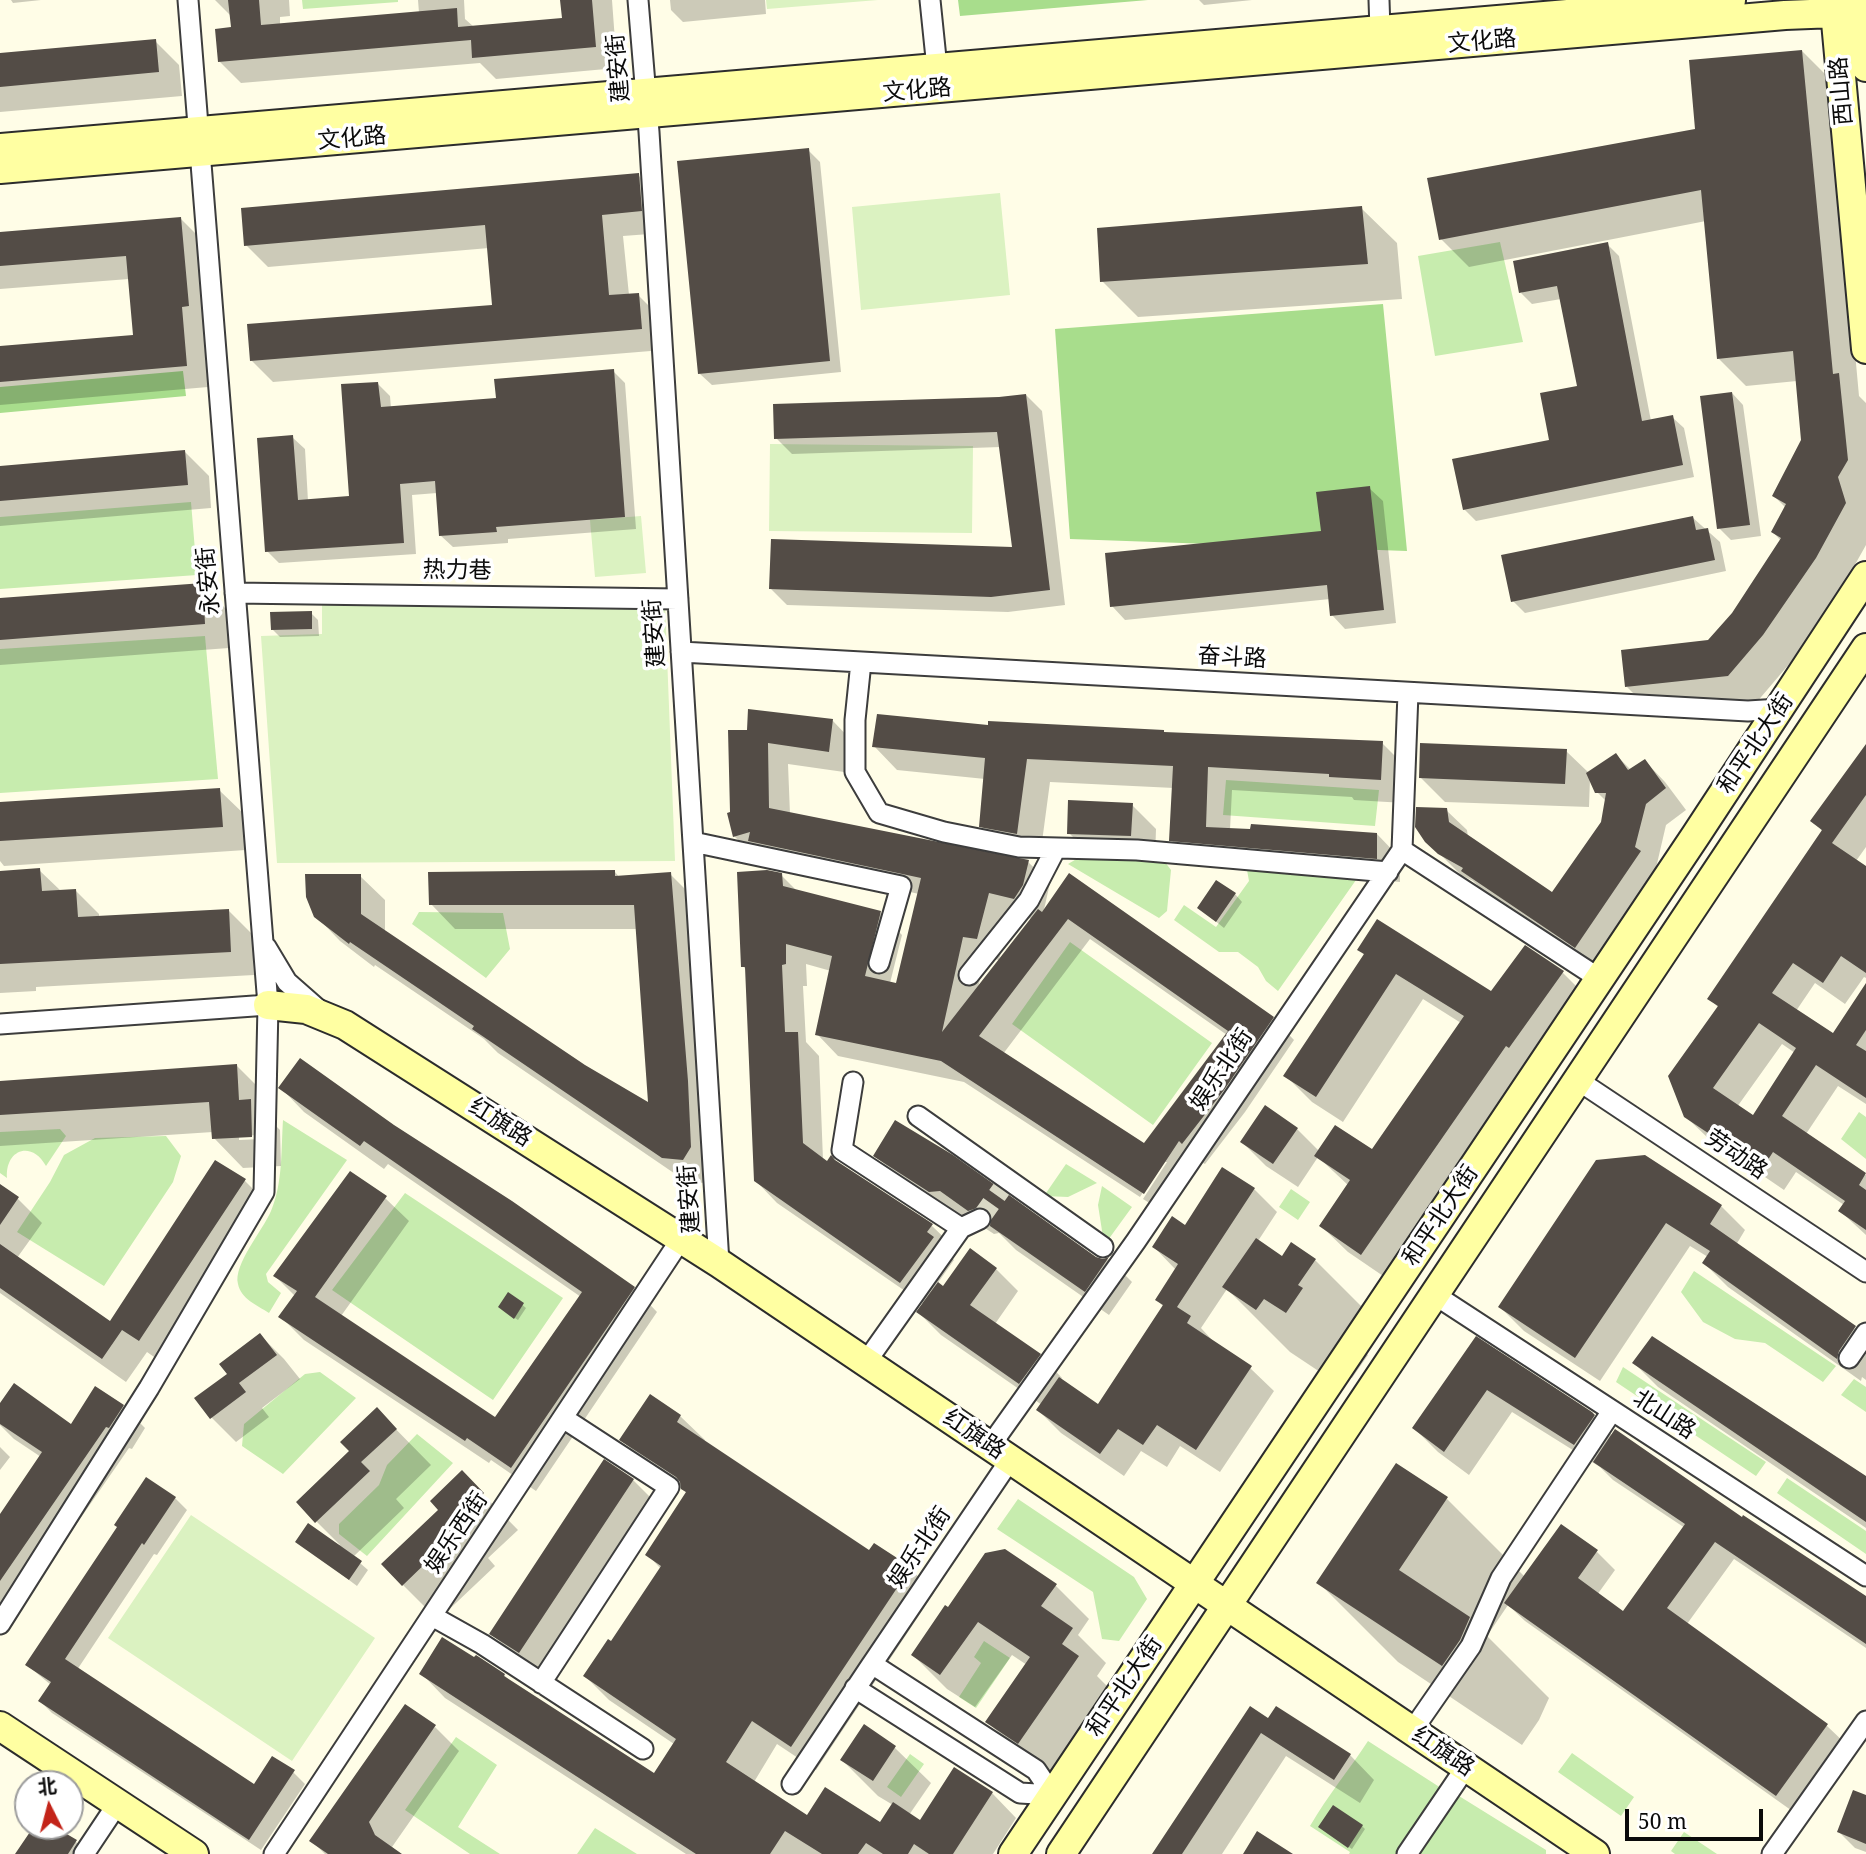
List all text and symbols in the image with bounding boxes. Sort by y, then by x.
street label: 文化路 [1446,25,1518,59]
street label: 建安街 [602,32,636,104]
street label: 西山路 [1825,55,1859,127]
street label: 文化路 [881,74,953,108]
street label: 文化路 [316,122,388,156]
street label: 永安街 [192,545,226,617]
street label: 热力巷 [422,557,492,585]
street label: 建安街 [639,598,671,668]
street label: 奋斗路 [1197,642,1267,674]
street label: 和平北大街 [1712,689,1800,799]
street label: 娱乐北街 [1185,1024,1259,1116]
street label: 红旗路 [463,1093,537,1153]
street label: 劳动路 [1700,1124,1772,1186]
street label: 和平北大街 [1397,1161,1485,1271]
street label: 建安街 [674,1164,706,1234]
street label: 北山路 [1628,1385,1700,1445]
street label: 红旗路 [938,1404,1010,1466]
street label: 娱乐西街 [420,1487,494,1579]
street label: 娱乐北街 [883,1502,957,1594]
street label: 和平北大街 [1081,1632,1169,1742]
street label: 红旗路 [1407,1721,1479,1783]
north arrow [14,1770,84,1840]
text: 北 [36,1772,58,1800]
scale bar [1628,1794,1766,1838]
text: 50 m [1638,1807,1687,1835]

